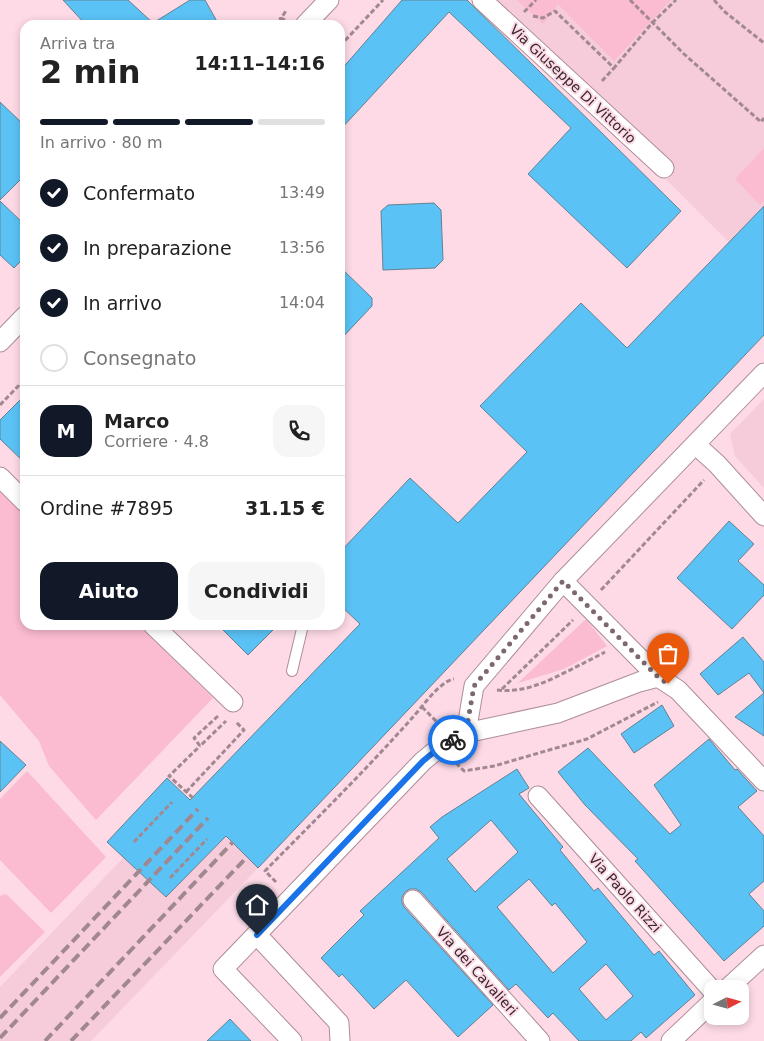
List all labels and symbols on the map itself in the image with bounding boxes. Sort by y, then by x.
street label: Via Giuseppe Di Vittorio [507,21,639,147]
pin [647,633,689,684]
courier [428,715,478,765]
street label: Via Paolo Rizzi [586,850,664,936]
pin [236,884,278,935]
street label: Via dei Cavalieri [433,924,521,1018]
north arrow [704,980,749,1025]

